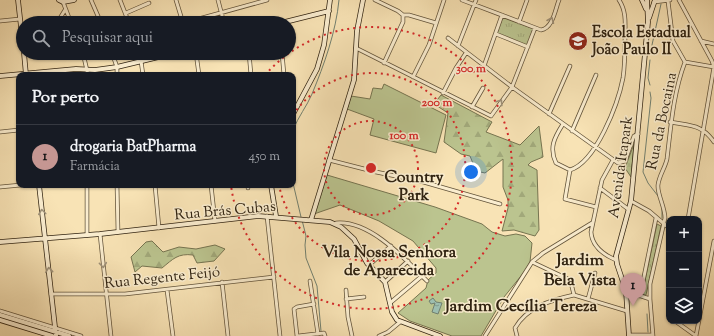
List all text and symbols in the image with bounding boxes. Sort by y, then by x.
search box [16,16,296,60]
one-way arrow [546,16,554,24]
place label: Escola Estadual João Paulo II [591,23,692,61]
icon: search [30,27,52,49]
text: Pesquisar aqui [62,28,153,49]
school or university icon: Escola Estadual João Paulo II [567,30,589,52]
text: 300 m [456,60,486,78]
street label: Rua da Bocaina [642,71,683,172]
text: Por perto [32,86,99,110]
text: 200 m [422,94,452,112]
one-way arrow [495,99,503,106]
street label: Avenida Itapark [604,115,639,220]
text: 100 m [388,127,419,145]
text: drogaria BatPharma [70,137,196,158]
text: 1 [43,148,47,166]
text: 450 m [249,148,280,166]
text: Farmácia [70,158,120,176]
centre of rings [364,161,378,175]
your location [461,162,481,182]
district label: Country Park [384,167,444,208]
street label: Rua Brás Cubas [174,197,277,226]
one-way arrow [38,209,47,215]
map controls [666,216,702,324]
button: + [666,216,702,252]
district label: Vila Nossa Senhora de Aparecida [322,242,457,283]
district label: Jardim Bela Vista [544,249,616,293]
button: − [666,252,702,288]
one-way arrow [98,261,107,268]
street label: Rua Regente Feijó [103,262,221,295]
one-way arrow [45,267,54,273]
pin: 1 [620,273,646,306]
button: layers [666,288,702,324]
district label: Jardim Cecília Tereza [443,295,597,319]

